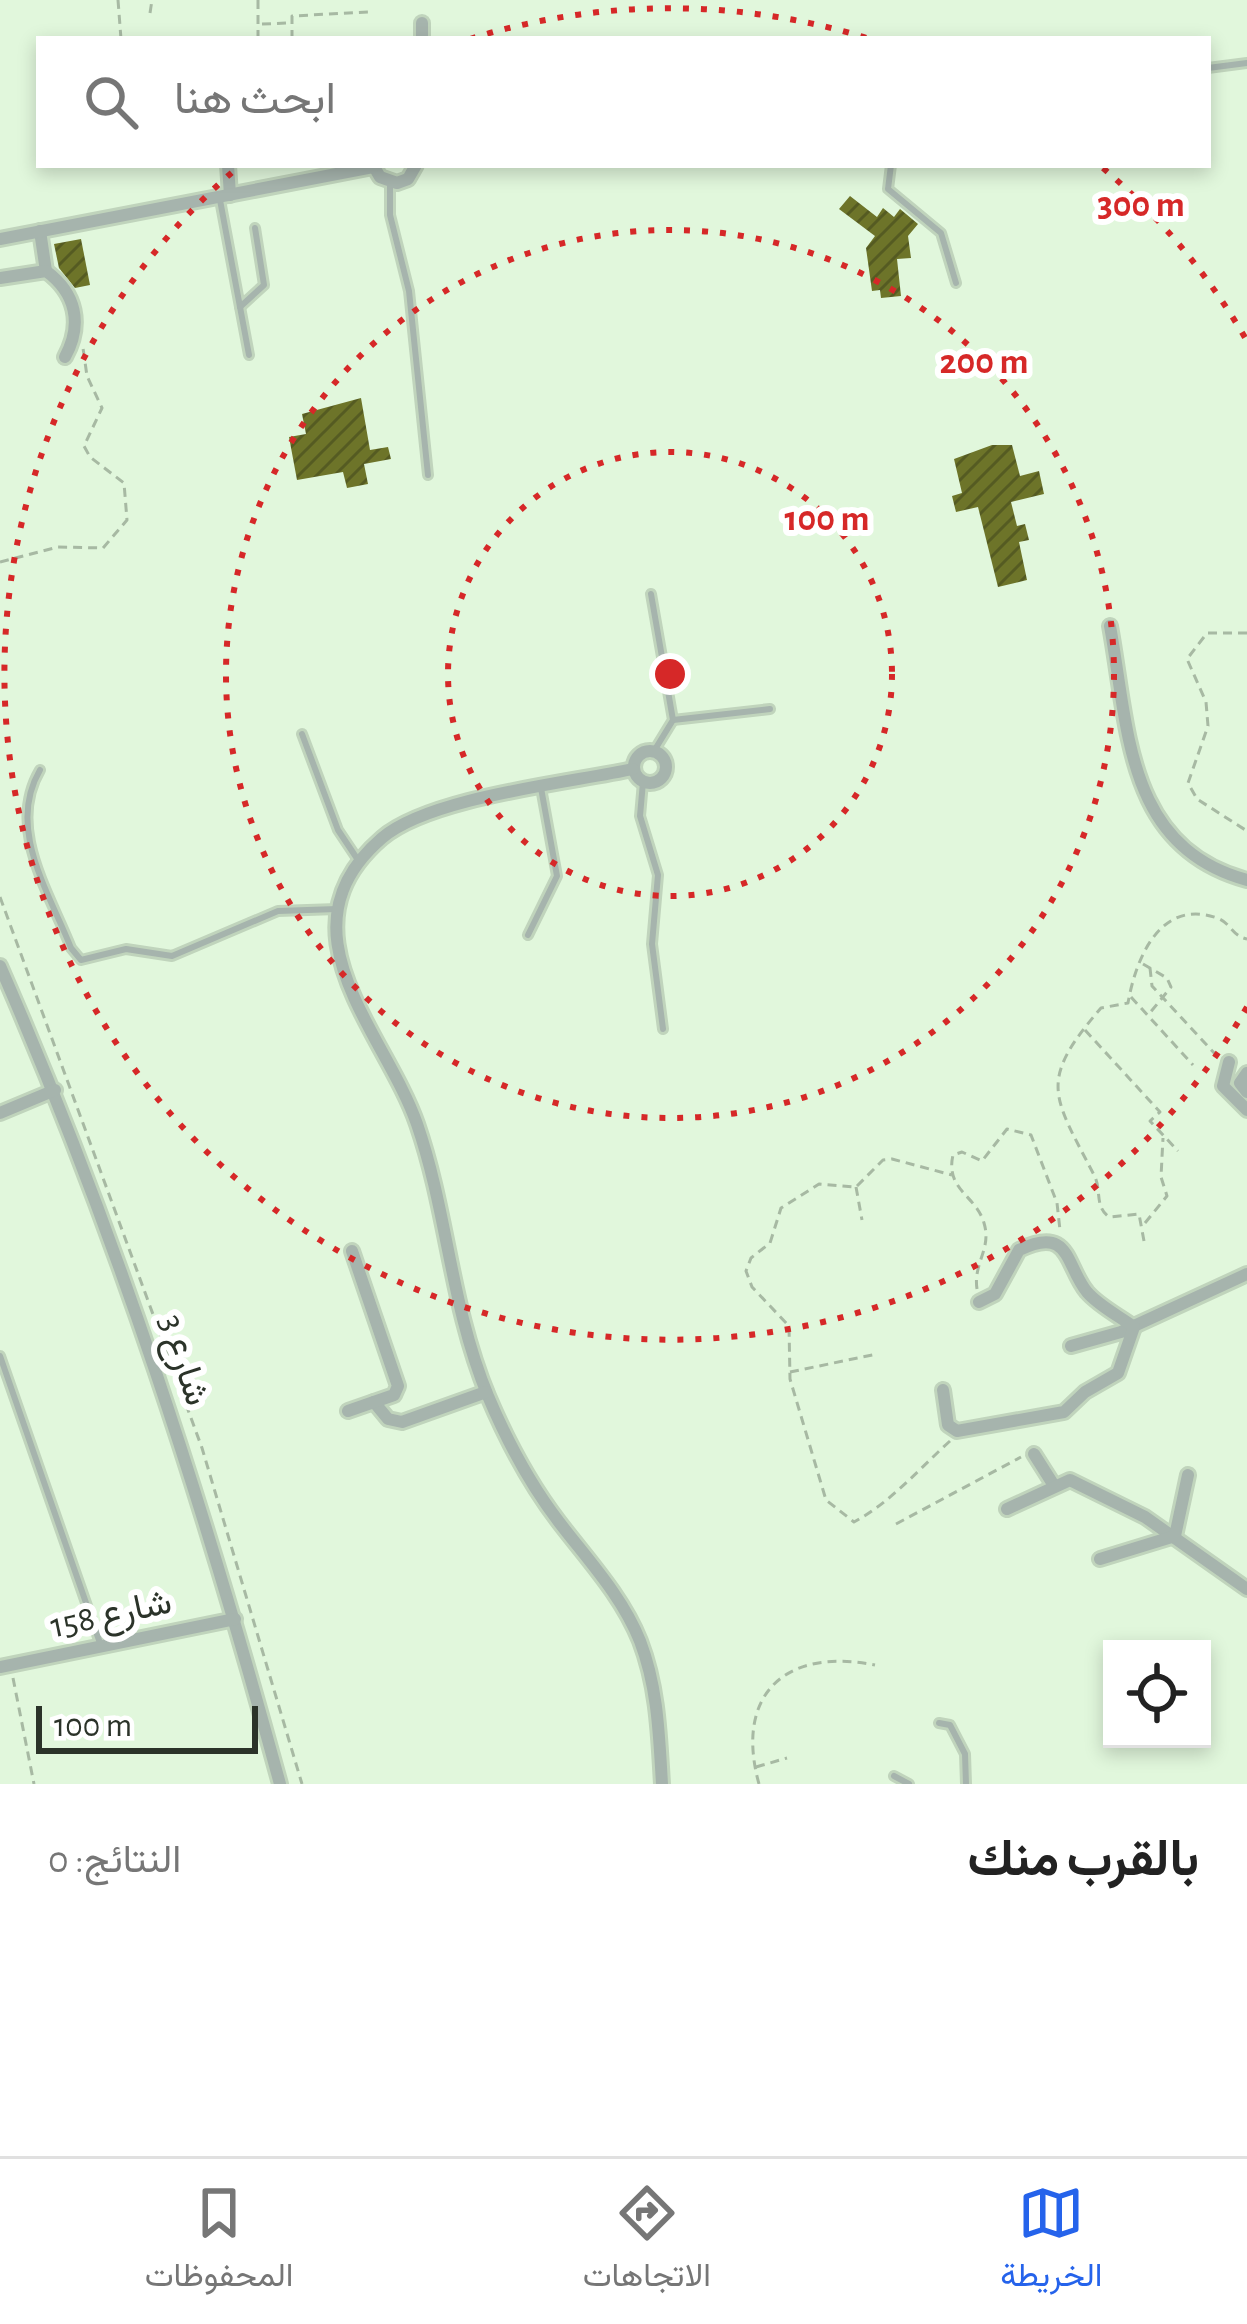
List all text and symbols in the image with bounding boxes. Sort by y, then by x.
search box [36,36,1211,168]
icon: search [78,69,144,135]
text: ابحث هنا [174,77,336,122]
text: 300 m [1097,187,1185,223]
text: 200 m [940,344,1028,380]
text: 100 m [785,501,869,537]
centre of rings [649,653,691,695]
street label: شارع 3 [148,1310,216,1411]
street label: شارع 158 [47,1584,176,1649]
map controls [1103,1640,1211,1748]
button: locate [1103,1640,1211,1748]
scale bar [36,1700,258,1753]
text: 100 m [54,1710,132,1743]
text: بالقرب منك [967,1834,1199,1885]
text: النتائج: 0 [48,1841,181,1880]
tab: المحفوظات [145,2180,293,2304]
tab: الاتجاهات [583,2180,711,2304]
tab: الخريطة [1000,2180,1102,2304]

